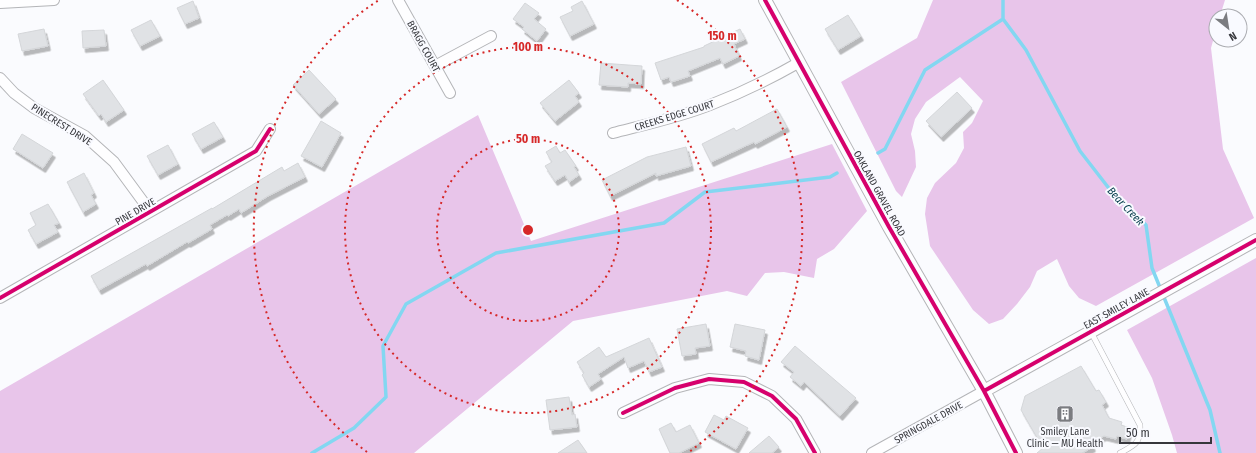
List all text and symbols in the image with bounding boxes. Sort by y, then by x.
north arrow [1208,8,1248,48]
street label: BRAGG COURT [404,19,442,75]
text: 150 m [707,29,737,43]
text: N [1227,29,1239,44]
text: 100 m [513,40,543,54]
street label: CREEKS EDGE COURT [633,98,716,134]
street label: PINECREST DRIVE [29,101,94,148]
text: 50 m [516,132,540,146]
street label: OAKLAND GRAVEL ROAD [851,149,908,239]
water label: Bear Creek [1105,184,1147,229]
street label: PINE DRIVE [113,195,158,228]
centre of rings [521,223,535,237]
street label: EAST SMILEY LANE [1082,286,1152,332]
street label: SPRINGDALE DRIVE [892,399,965,447]
building icon: Smiley Lane Clinic — MU Health [1055,404,1075,424]
scale bar [1120,419,1211,445]
place label: Smiley Lane Clinic — MU Health [1027,426,1103,450]
text: 50 m [1126,426,1150,440]

